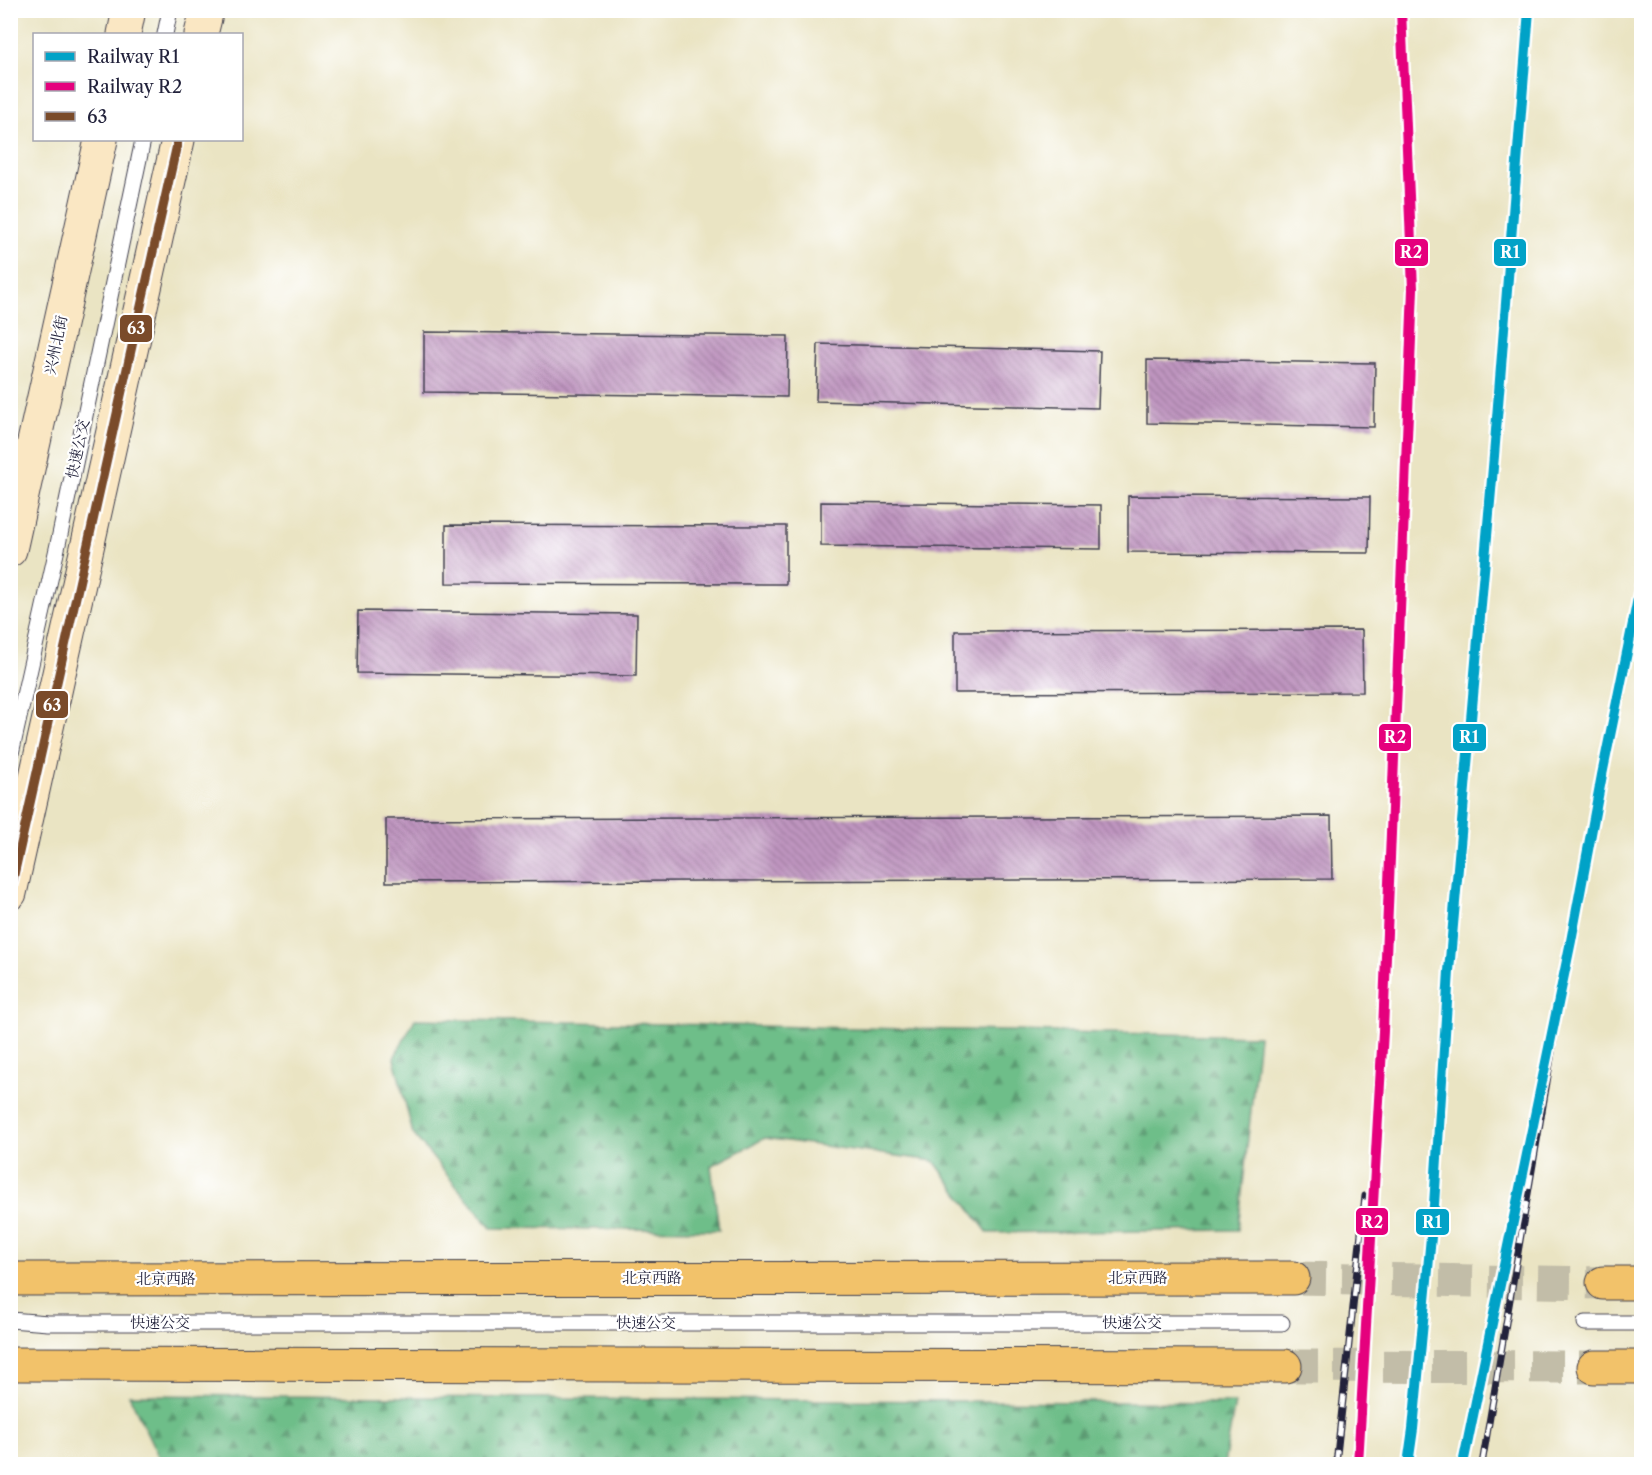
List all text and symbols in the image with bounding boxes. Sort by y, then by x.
legend [33,33,243,141]
text: Railway R1 [87,46,180,68]
text: Railway R2 [87,76,182,98]
text: 63 [87,106,107,128]
line badge: R2 [1394,238,1429,267]
line badge: R1 [1493,238,1527,267]
text: R2 [1400,242,1422,262]
text: R1 [1500,242,1521,262]
street label: 兴州北街 [40,314,71,376]
line badge: 63 [119,314,153,343]
text: 63 [127,318,145,338]
street label: 快速公交 [62,418,93,480]
line badge: 63 [35,690,69,719]
text: 63 [43,695,61,715]
line badge: R2 [1378,723,1412,752]
line badge: R1 [1452,723,1487,752]
text: R2 [1384,727,1406,747]
text: R1 [1459,727,1480,747]
line badge: R2 [1355,1207,1389,1236]
line badge: R1 [1415,1208,1450,1236]
text: R2 [1361,1212,1383,1232]
text: R1 [1422,1212,1443,1232]
street label: 北京西路 [622,1268,682,1287]
street label: 北京西路 [1108,1268,1168,1287]
street label: 北京西路 [136,1269,196,1288]
street label: 快速公交 [130,1313,190,1332]
street label: 快速公交 [616,1313,676,1332]
street label: 快速公交 [1102,1313,1162,1332]

